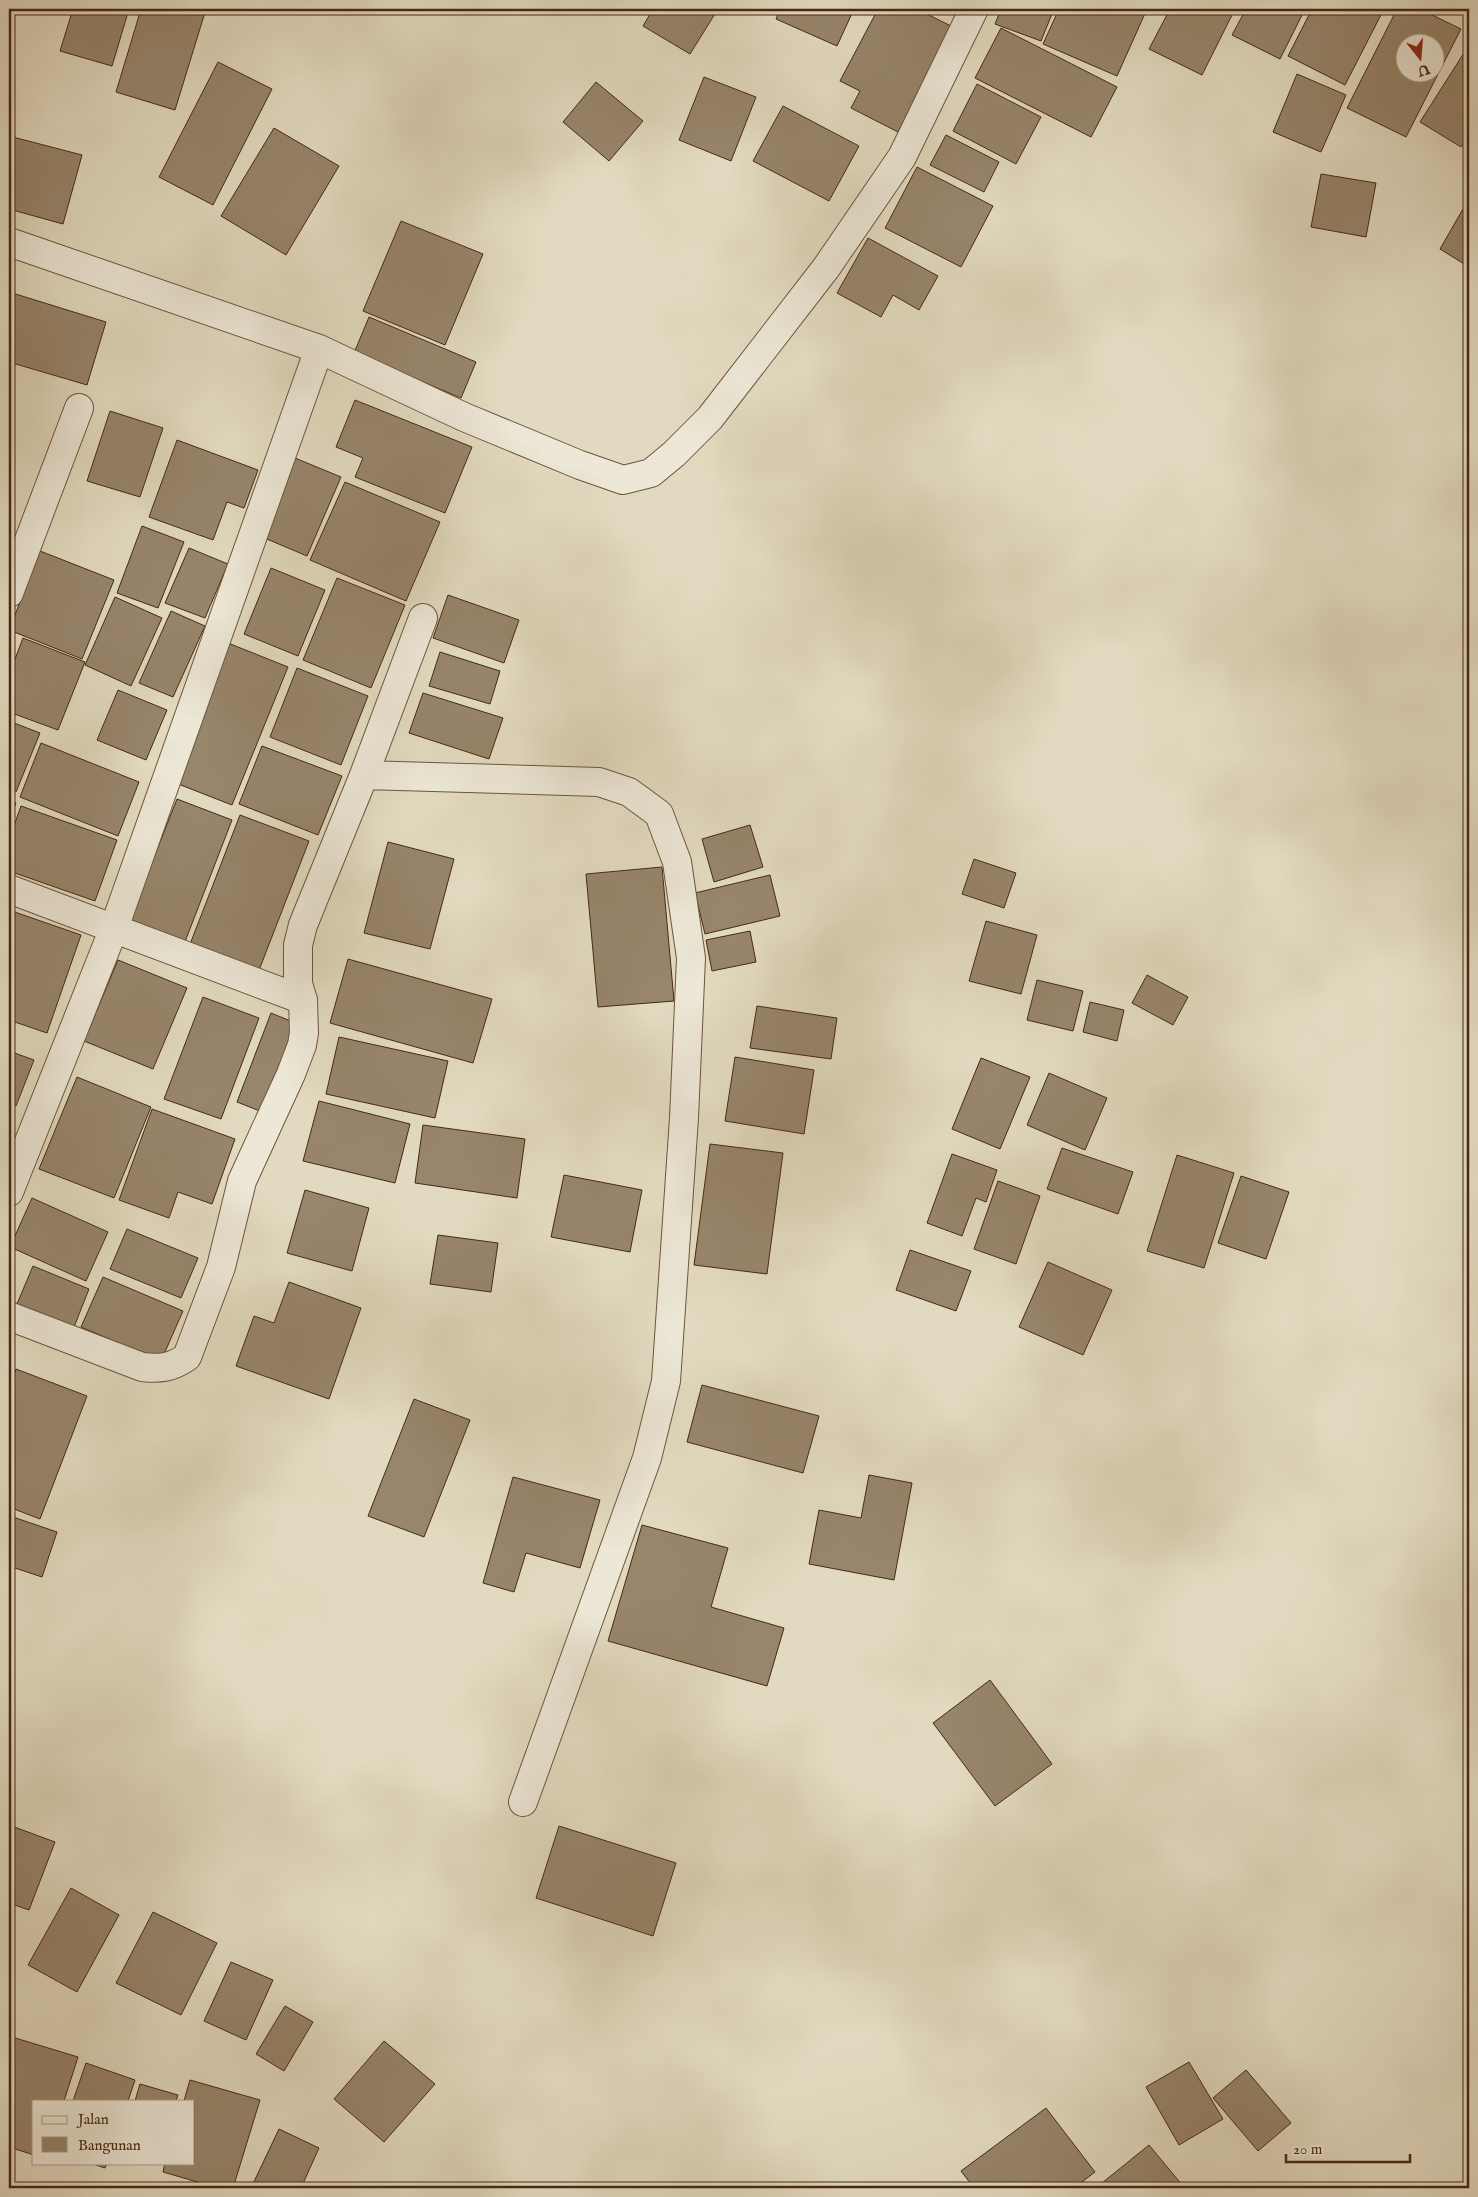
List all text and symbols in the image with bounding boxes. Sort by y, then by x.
north arrow [1396,32,1446,82]
text: U [1414,59,1433,80]
legend [32,2100,195,2164]
text: Jalan [76,2110,109,2129]
scale bar [1286,2132,1409,2164]
text: Bangunan [78,2136,141,2155]
text: 20 m [1293,2140,1323,2159]

